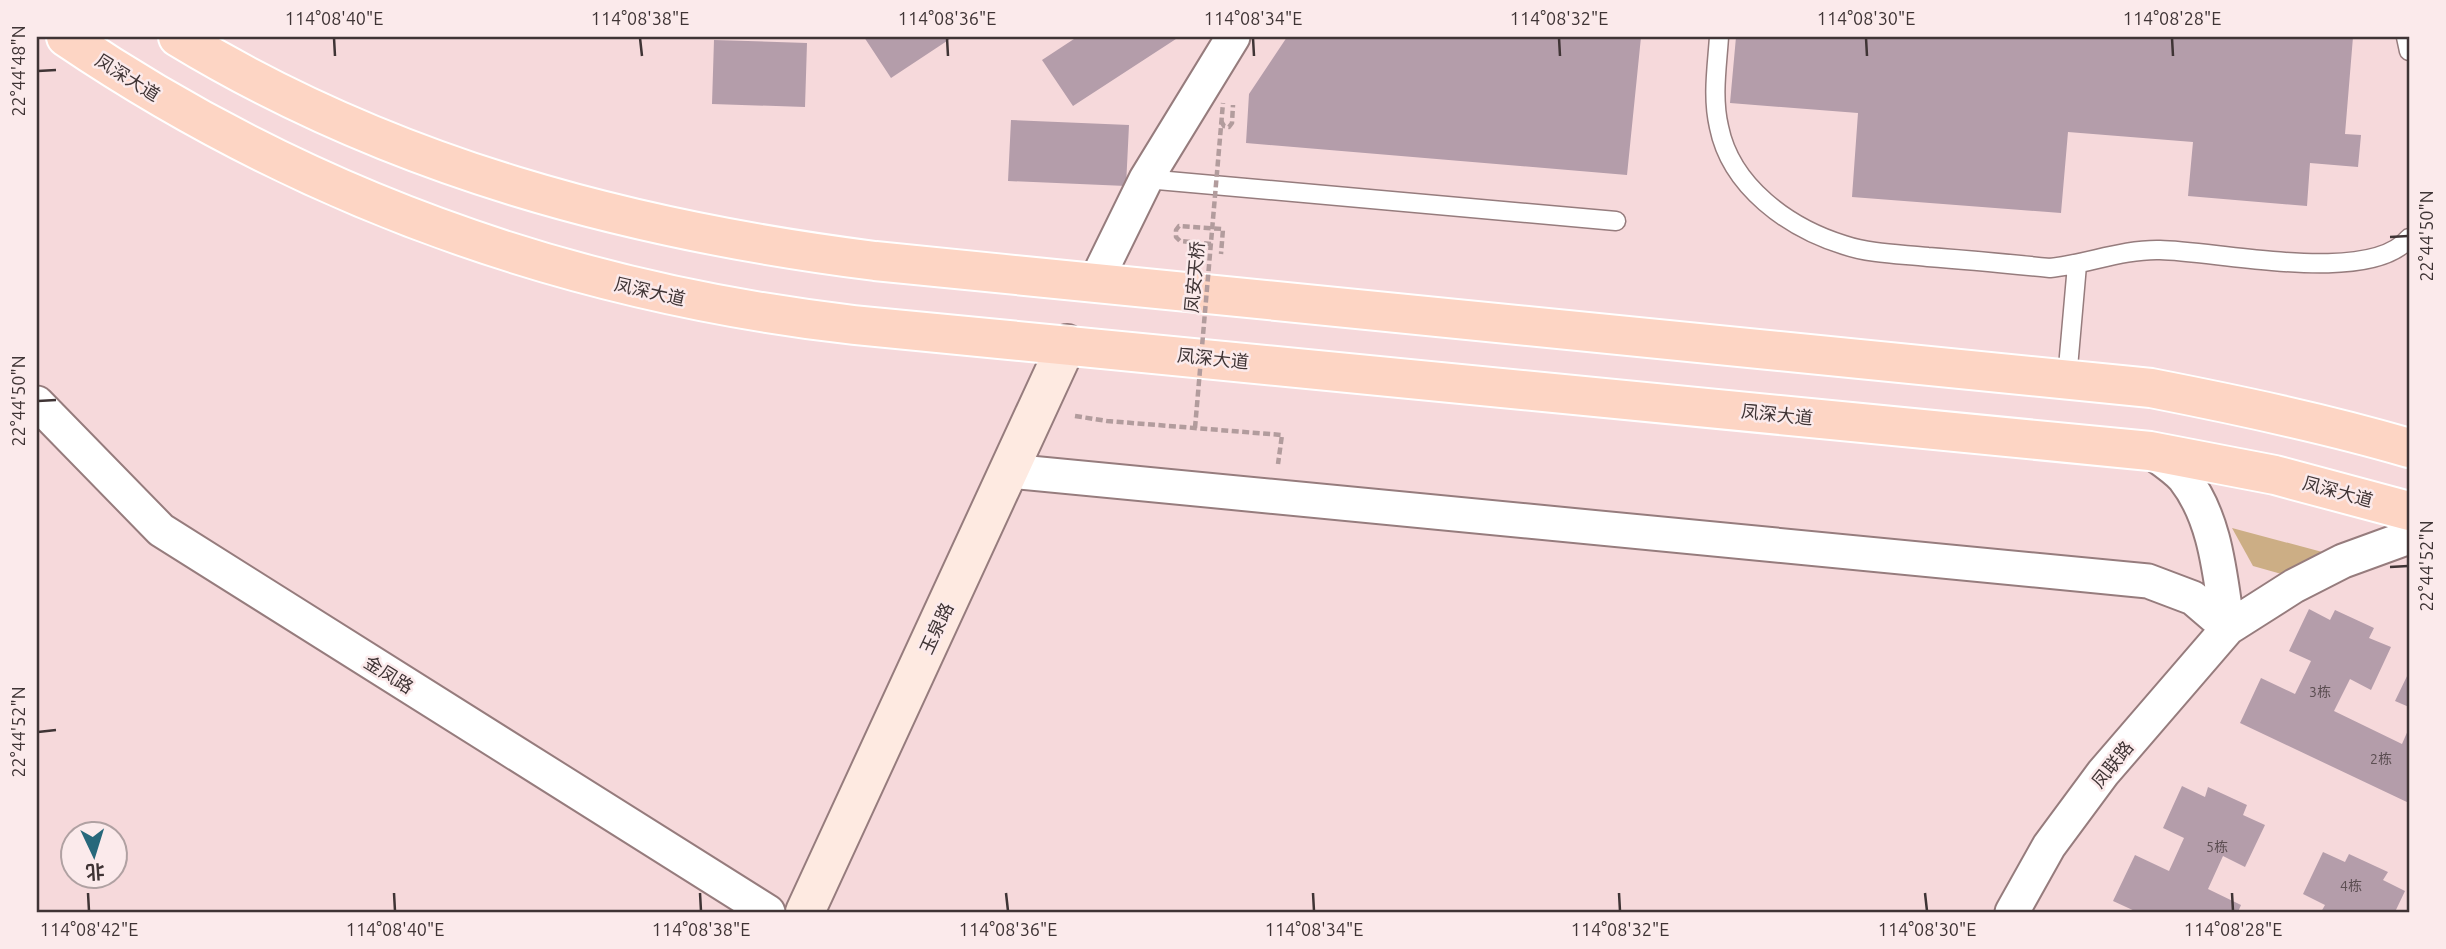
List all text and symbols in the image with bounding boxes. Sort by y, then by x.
text: 114°08'40"E [285,8,383,28]
text: 114°08'38"E [591,8,689,28]
text: 114°08'36"E [898,8,996,28]
text: 114°08'34"E [1204,8,1302,28]
text: 114°08'32"E [1510,8,1608,28]
text: 114°08'30"E [1817,8,1915,28]
text: 114°08'28"E [2123,8,2221,28]
text: 22°44'48"N [8,25,28,117]
street label: 凤深大道 [92,49,164,105]
text: 22°44'50"N [2416,190,2436,282]
street label: 凤安天桥 [1181,240,1207,314]
street label: 凤深大道 [613,273,687,309]
street label: 凤深大道 [1176,344,1250,372]
text: 22°44'50"N [8,355,28,447]
street label: 凤深大道 [1740,400,1814,428]
street label: 凤深大道 [2301,472,2375,510]
text: 22°44'52"N [2416,520,2436,612]
street label: 玉泉路 [916,599,956,657]
street label: 金凤路 [361,651,417,697]
house number: 3栋 [2309,684,2331,700]
text: 22°44'52"N [8,686,28,778]
street label: 凤联路 [2087,737,2137,791]
house number: 2栋 [2370,751,2392,767]
north arrow [60,820,130,890]
house number: 5栋 [2206,839,2228,855]
text: 北 [85,860,105,884]
house number: 4栋 [2340,878,2362,894]
text: 114°08'42"E [40,919,138,939]
text: 114°08'40"E [346,919,444,939]
text: 114°08'38"E [652,919,750,939]
text: 114°08'36"E [959,919,1057,939]
text: 114°08'34"E [1265,919,1363,939]
text: 114°08'32"E [1571,919,1669,939]
text: 114°08'30"E [1878,919,1976,939]
text: 114°08'28"E [2184,919,2282,939]

